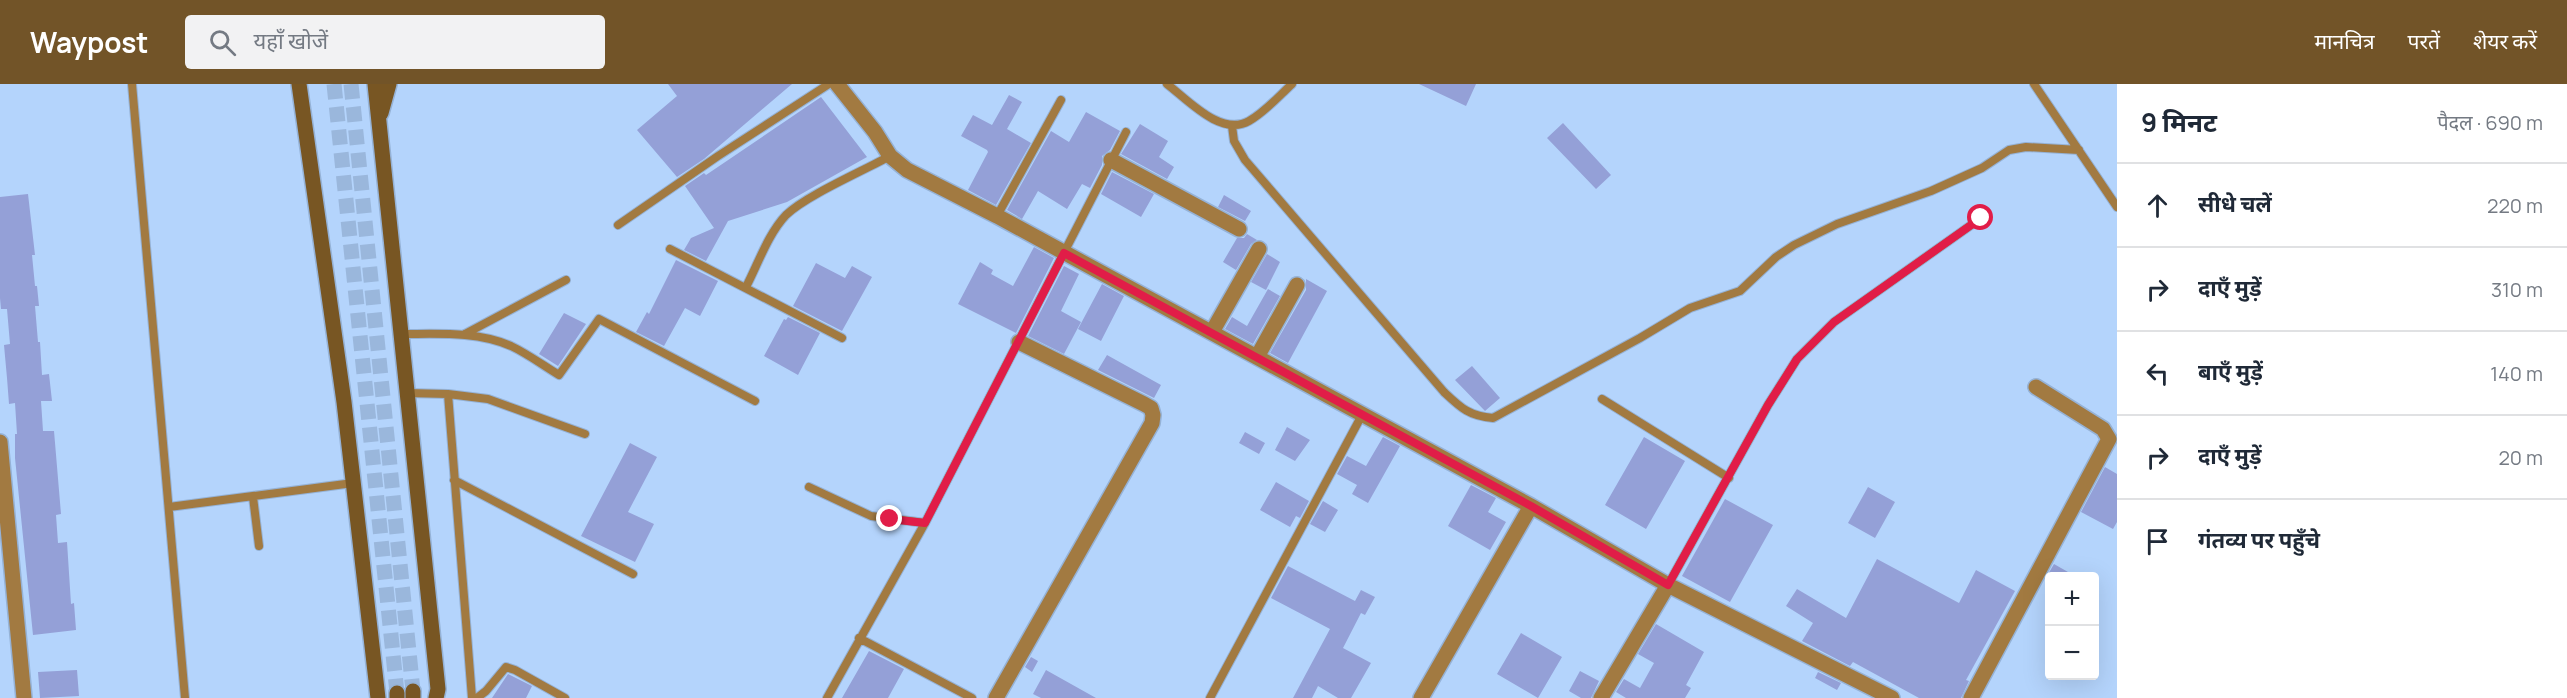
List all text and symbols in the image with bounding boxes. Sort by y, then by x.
search box [185,15,605,69]
text: Waypost [30,23,149,61]
icon: search [206,26,239,59]
text: यहाँ खोजें [254,26,328,56]
text: मानचित्र [2315,27,2375,55]
text: परतें [2408,27,2440,55]
text: शेयर करें [2473,27,2537,55]
text: 9 मिनट [2141,104,2217,140]
text: पैदल · 690 m [2437,109,2543,136]
icon: ahead [2141,189,2174,222]
text: सीधे चलें [2198,189,2272,219]
text: 220 m [2487,192,2543,219]
route start [1967,204,1993,230]
icon: right [2141,273,2174,306]
text: दाएँ मुड़ें [2198,273,2261,303]
text: 310 m [2491,276,2543,303]
icon: left [2141,357,2174,390]
text: बाएँ मुड़ें [2198,357,2263,387]
text: 140 m [2490,360,2543,387]
icon: right [2141,441,2174,474]
text: दाएँ मुड़ें [2198,441,2261,471]
text: 20 m [2498,444,2543,471]
route end [876,505,902,531]
icon: arrive [2141,525,2174,558]
text: गंतव्य पर पहुँचे [2198,525,2320,555]
map controls [2045,572,2099,680]
button: + [2045,572,2099,626]
button: − [2045,626,2099,680]

